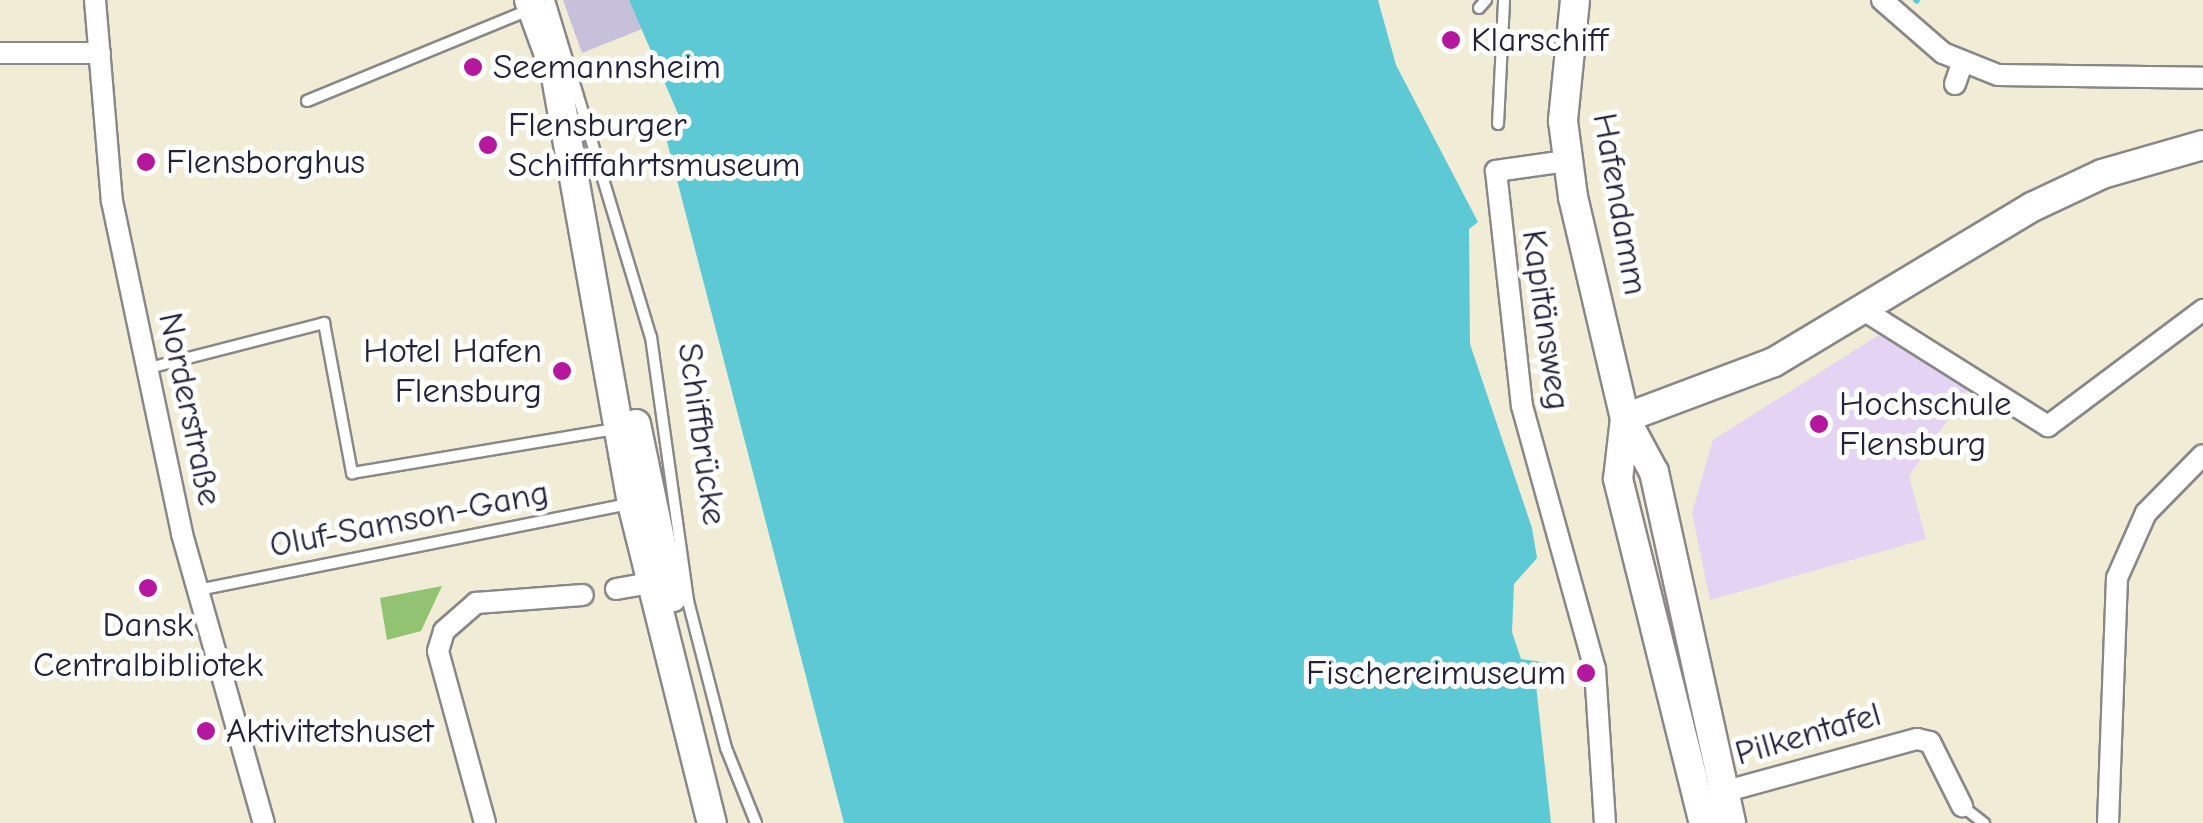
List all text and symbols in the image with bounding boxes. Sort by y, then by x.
place label: Klarschiff [1471,19,1608,61]
marker: Klarschiff [1440,29,1462,51]
place label: Seemannsheim [493,46,721,88]
marker: Seemannsheim [462,56,484,78]
place label: Flensburger Schifffahrtsmuseum [508,104,800,186]
street label: Hafendamm [1583,110,1657,298]
marker: Flensburger Schifffahrtsmuseum [477,134,499,156]
place label: Flensborghus [166,141,365,183]
marker: Flensborghus [135,151,157,173]
street label: Kapitänsweg [1513,227,1579,413]
street label: Norderstraße [149,309,231,509]
place label: Hotel Hafen Flensburg [363,330,542,412]
street label: Schiffbrücke [668,340,736,528]
marker: Hotel Hafen Flensburg [551,360,573,382]
place label: Hochschule Flensburg [1839,383,2012,465]
marker: Hochschule Flensburg [1808,413,1830,435]
street label: Oluf-Samson-Gang [266,471,552,567]
marker: Dansk Centralbibliotek [137,577,159,599]
place label: Dansk Centralbibliotek [33,604,263,686]
place label: Fischereimuseum [1306,652,1566,694]
marker: Fischereimuseum [1575,662,1597,684]
street label: Pilkentafel [1730,693,1886,775]
place label: Aktivitetshuset [226,710,434,752]
marker: Aktivitetshuset [195,720,217,742]

